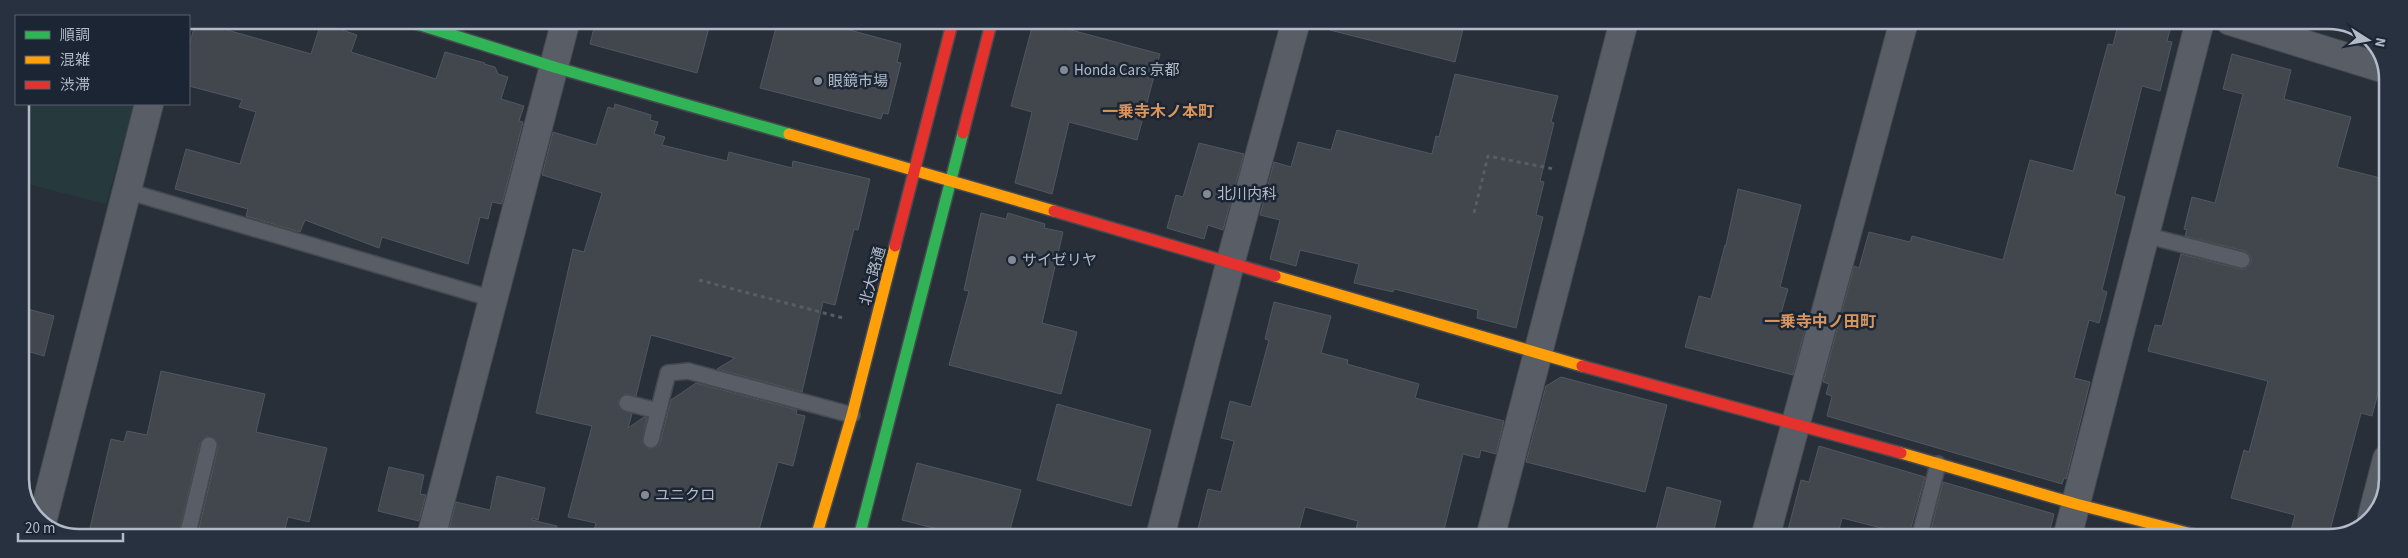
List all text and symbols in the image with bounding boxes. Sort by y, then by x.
legend [15,15,190,105]
north arrow [2343,15,2393,65]
text: 順調 [60,25,90,46]
text: N [2369,36,2390,49]
text: 混雑 [60,50,90,71]
place label: Honda Cars 京都 [1074,60,1180,81]
marker: Honda Cars 京都 [1058,64,1070,76]
place label: 眼鏡市場 [828,71,888,92]
text: 渋滞 [60,75,90,96]
marker: 眼鏡市場 [812,75,824,87]
district label: 一乗寺木ノ本町 [1102,101,1214,123]
place label: 北川内科 [1217,184,1277,205]
marker: 北川内科 [1201,188,1213,200]
street label: 北大路通 [855,244,891,308]
place label: サイゼリヤ [1022,250,1097,271]
marker: サイゼリヤ [1006,254,1018,266]
district label: 一乗寺中ノ田町 [1764,311,1876,333]
place label: ユニクロ [655,485,715,506]
marker: ユニクロ [639,489,651,501]
scale bar [18,510,122,542]
text: 20 m [25,518,55,539]

